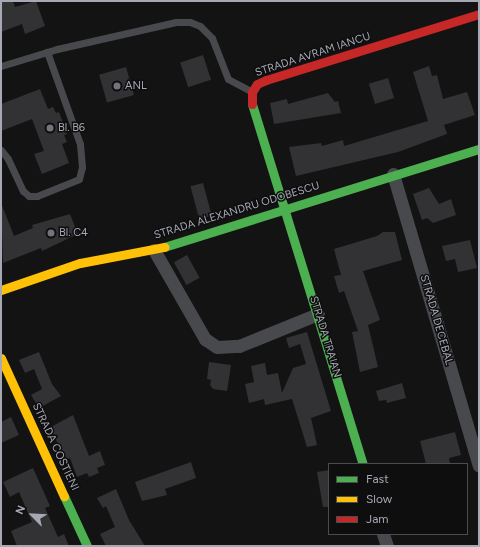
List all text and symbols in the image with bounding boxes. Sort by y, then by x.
street label: STRADA AVRAM IANCU [254,30,372,80]
place label: ANL [125,79,147,93]
marker: ANL [112,81,122,91]
place label: Bl. B6 [58,121,85,135]
marker: Bl. B6 [45,123,55,133]
street label: STRADA ALEXANDRU ODOBESCU [153,179,321,243]
place label: Bl. C4 [59,226,88,240]
marker: Bl. C4 [46,228,56,238]
street label: STRADA DECEBAL [417,273,455,367]
street label: STRADA TRAIAN [306,295,344,379]
street label: STRADA COSTIENI [29,401,81,493]
legend [328,463,468,535]
text: Fast [366,472,389,486]
text: Slow [366,492,392,506]
north arrow [12,495,52,535]
text: N [13,503,28,516]
text: Jam [366,512,389,526]

